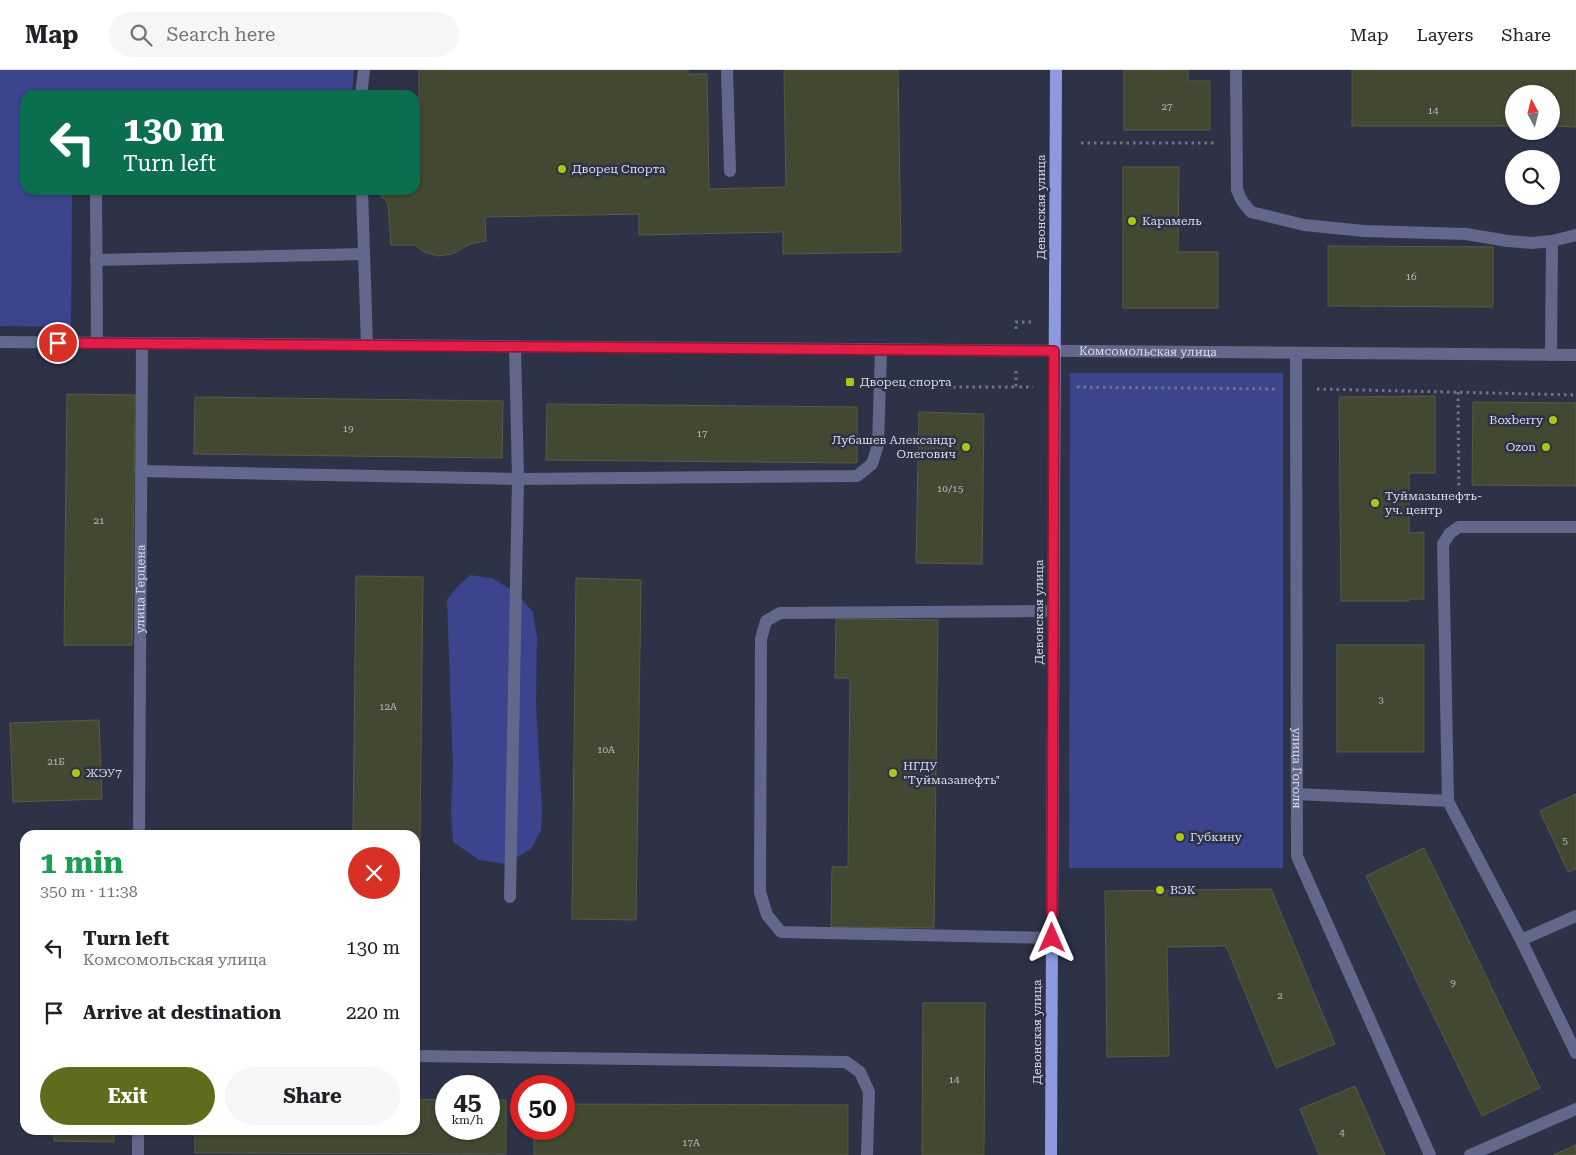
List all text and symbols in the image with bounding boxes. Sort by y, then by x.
search box [109,12,459,57]
text: Map [25,21,79,49]
icon: search [127,21,155,49]
text: Search here [167,23,275,46]
text: Map [1350,24,1389,45]
text: Layers [1417,24,1473,45]
text: Share [1501,24,1551,45]
north arrow [1505,85,1560,140]
map controls [1505,85,1560,205]
house number: 27 [1161,101,1173,112]
house number: 14 [1427,105,1439,116]
text: 130 m [123,109,224,150]
icon: left [40,110,105,175]
button: search [1505,150,1560,205]
text: Turn left [123,151,216,176]
street label: Девонская улица [1034,154,1048,260]
place label: Дворец Спорта [572,162,666,176]
marker: Дворец Спорта [556,163,568,175]
place label: Карамель [1142,214,1202,228]
marker: Карамель [1126,215,1138,227]
house number: 16 [1405,271,1417,282]
pin [37,322,79,364]
icon: arrive [44,329,72,357]
street label: Комсомольская улица [1079,344,1217,359]
place label: Дворец спорта [860,375,952,389]
marker: Дворец спорта [844,376,856,388]
place label: Boxberry [1489,413,1544,427]
marker: Boxberry [1547,414,1559,426]
house number: 19 [342,423,354,434]
house number: 17 [696,428,708,439]
place label: Лубашев Александр Олегович [832,433,957,461]
place label: Ozon [1506,440,1536,454]
marker: Лубашев Александр Олегович [960,441,972,453]
marker: Ozon [1540,441,1552,453]
house number: 10/15 [937,483,964,494]
place label: Туймазынефть- уч. центр [1385,489,1482,517]
marker: Туймазынефть- уч. центр [1369,497,1381,509]
house number: 21 [93,515,105,526]
street label: улица Герцена [133,544,148,634]
street label: Девонская улица [1032,559,1046,665]
house number: 3 [1378,694,1384,705]
house number: 12А [379,701,397,712]
street label: улица Гоголя [1290,727,1304,809]
house number: 10А [597,744,615,755]
house number: 21Б [47,756,65,767]
place label: НГДУ "Туймазанефть" [903,759,1000,787]
place label: ЖЭУ7 [86,766,122,780]
marker: ЖЭУ7 [70,767,82,779]
marker: НГДУ "Туймазанефть" [887,767,899,779]
place label: Губкину [1190,830,1243,844]
marker: Губкину [1174,831,1186,843]
house number: 5 [1562,835,1568,846]
text: 1 min [40,845,123,880]
button: close [348,847,400,899]
text: 350 m · 11:38 [40,882,138,901]
place label: ВЭК [1170,883,1196,897]
marker: ВЭК [1154,884,1166,896]
position arrow [1025,911,1077,963]
text: Turn left [83,927,169,950]
icon: left [40,934,68,962]
text: 130 m [346,936,400,959]
text: Комсомольская улица [83,950,267,969]
house number: 9 [1450,977,1456,988]
street label: Девонская улица [1030,979,1044,1085]
house number: 2 [1277,990,1283,1001]
icon: arrive [40,999,68,1027]
text: Arrive at destination [83,1001,281,1024]
text: 220 m [346,1001,400,1024]
button: Exit [40,1067,215,1125]
button: Share [225,1067,400,1125]
house number: 14 [948,1074,960,1085]
speed limit sign: 50 [510,1075,575,1140]
text: 45 [453,1087,482,1116]
text: km/h [451,1113,484,1127]
house number: 4 [1339,1127,1345,1138]
house number: 17А [682,1137,700,1148]

